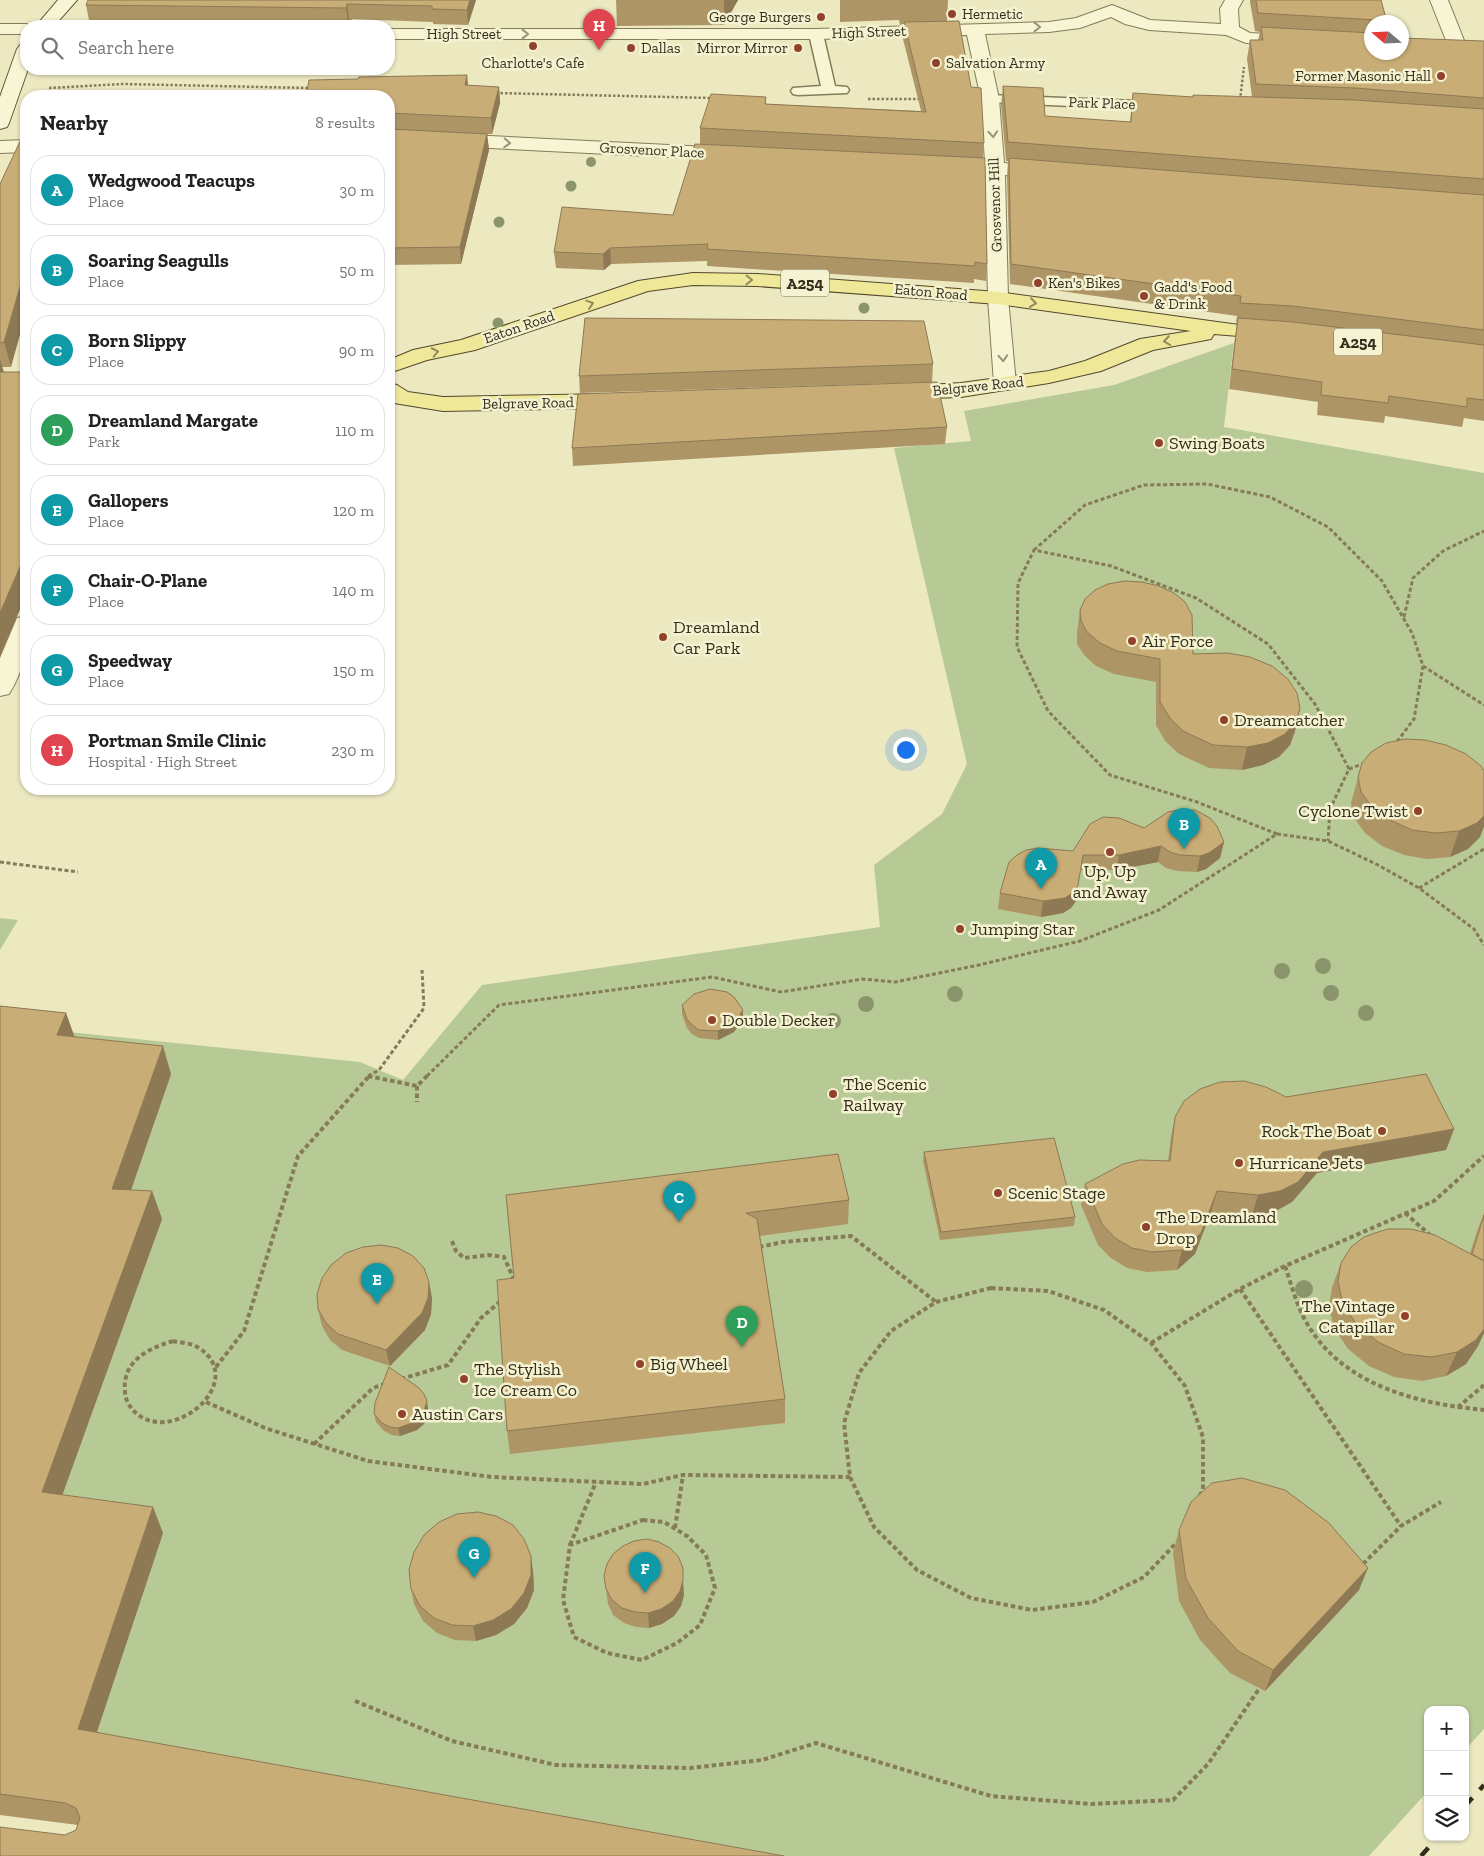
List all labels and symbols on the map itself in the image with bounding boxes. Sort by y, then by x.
place label: Hermetic [962,5,1023,23]
place label: George Burgers [709,8,811,26]
marker: Hermetic [946,8,958,20]
pin: H [583,9,615,50]
marker: George Burgers [815,11,827,23]
north arrow [1364,15,1409,60]
street label: High Street [831,22,907,42]
one-way arrow [1034,22,1042,33]
street label: High Street [427,25,502,43]
one-way arrow [522,29,529,39]
place label: Dallas [641,39,681,57]
place label: Mirror Mirror [697,39,788,57]
marker: Charlotte's Cafe [527,40,539,52]
marker: Dallas [625,42,637,54]
marker: Mirror Mirror [792,42,804,54]
place label: Charlotte's Cafe [482,54,584,72]
place label: Salvation Army [946,54,1046,72]
marker: Salvation Army [930,57,942,69]
place label: Former Masonic Hall [1295,67,1431,85]
marker: Former Masonic Hall [1435,70,1447,82]
street label: Park Place [1068,93,1136,113]
one-way arrow [987,130,998,138]
one-way arrow [504,138,512,149]
street label: Grosvenor Place [599,138,705,162]
street label: Grosvenor Hill [984,157,1006,253]
road number: A254 [781,270,829,296]
place label: Ken's Bikes [1048,274,1120,292]
one-way arrow [746,275,753,285]
marker: Ken's Bikes [1032,277,1044,289]
place label: Gadd's Food & Drink [1154,278,1233,313]
street label: Eaton Road [894,280,969,304]
marker: Gadd's Food & Drink [1138,290,1150,302]
one-way arrow [1029,297,1037,308]
one-way arrow [585,299,594,309]
street label: Eaton Road [481,306,557,347]
road number: A254 [1334,328,1382,356]
one-way arrow [1163,335,1171,345]
one-way arrow [430,347,439,358]
one-way arrow [997,355,1008,363]
street label: Belgrave Road [931,372,1025,400]
street label: Belgrave Road [482,393,575,413]
place label: Swing Boats [1169,432,1265,454]
marker: Swing Boats [1153,437,1165,449]
place label: Dreamland Car Park [673,616,760,659]
place label: Air Force [1142,630,1213,652]
marker: Dreamland Car Park [657,631,669,643]
marker: Air Force [1126,635,1138,647]
place label: Dreamcatcher [1234,709,1345,731]
marker: Dreamcatcher [1218,714,1230,726]
your location [893,737,919,763]
place label: Cyclone Twist [1298,800,1408,822]
marker: Cyclone Twist [1412,805,1424,817]
pin: B [1168,808,1200,849]
marker: Up, Up and Away [1104,846,1116,858]
pin: A [1025,848,1057,889]
place label: Up, Up and Away [1073,860,1148,903]
place label: Jumping Star [970,918,1075,940]
marker: Jumping Star [954,923,966,935]
place label: Double Decker [722,1009,836,1031]
marker: Double Decker [706,1014,718,1026]
place label: The Scenic Railway [843,1073,927,1116]
marker: The Scenic Railway [827,1088,839,1100]
place label: Rock The Boat [1261,1120,1372,1142]
marker: Rock The Boat [1376,1125,1388,1137]
place label: Hurricane Jets [1249,1152,1363,1174]
marker: Hurricane Jets [1233,1157,1245,1169]
pin: C [663,1181,695,1222]
place label: Scenic Stage [1008,1182,1105,1204]
marker: Scenic Stage [992,1187,1004,1199]
place label: The Dreamland Drop [1156,1206,1277,1249]
marker: The Dreamland Drop [1140,1221,1152,1233]
pin: E [361,1263,393,1304]
place label: The Vintage Catapillar [1301,1295,1395,1338]
pin: D [726,1306,758,1347]
marker: The Vintage Catapillar [1399,1310,1411,1322]
place label: Big Wheel [650,1353,728,1375]
place label: The Stylish Ice Cream Co [474,1358,577,1401]
marker: Big Wheel [634,1358,646,1370]
marker: The Stylish Ice Cream Co [458,1373,470,1385]
place label: Austin Cars [412,1403,503,1425]
marker: Austin Cars [396,1408,408,1420]
pin: G [458,1537,490,1578]
pin: F [629,1552,661,1593]

